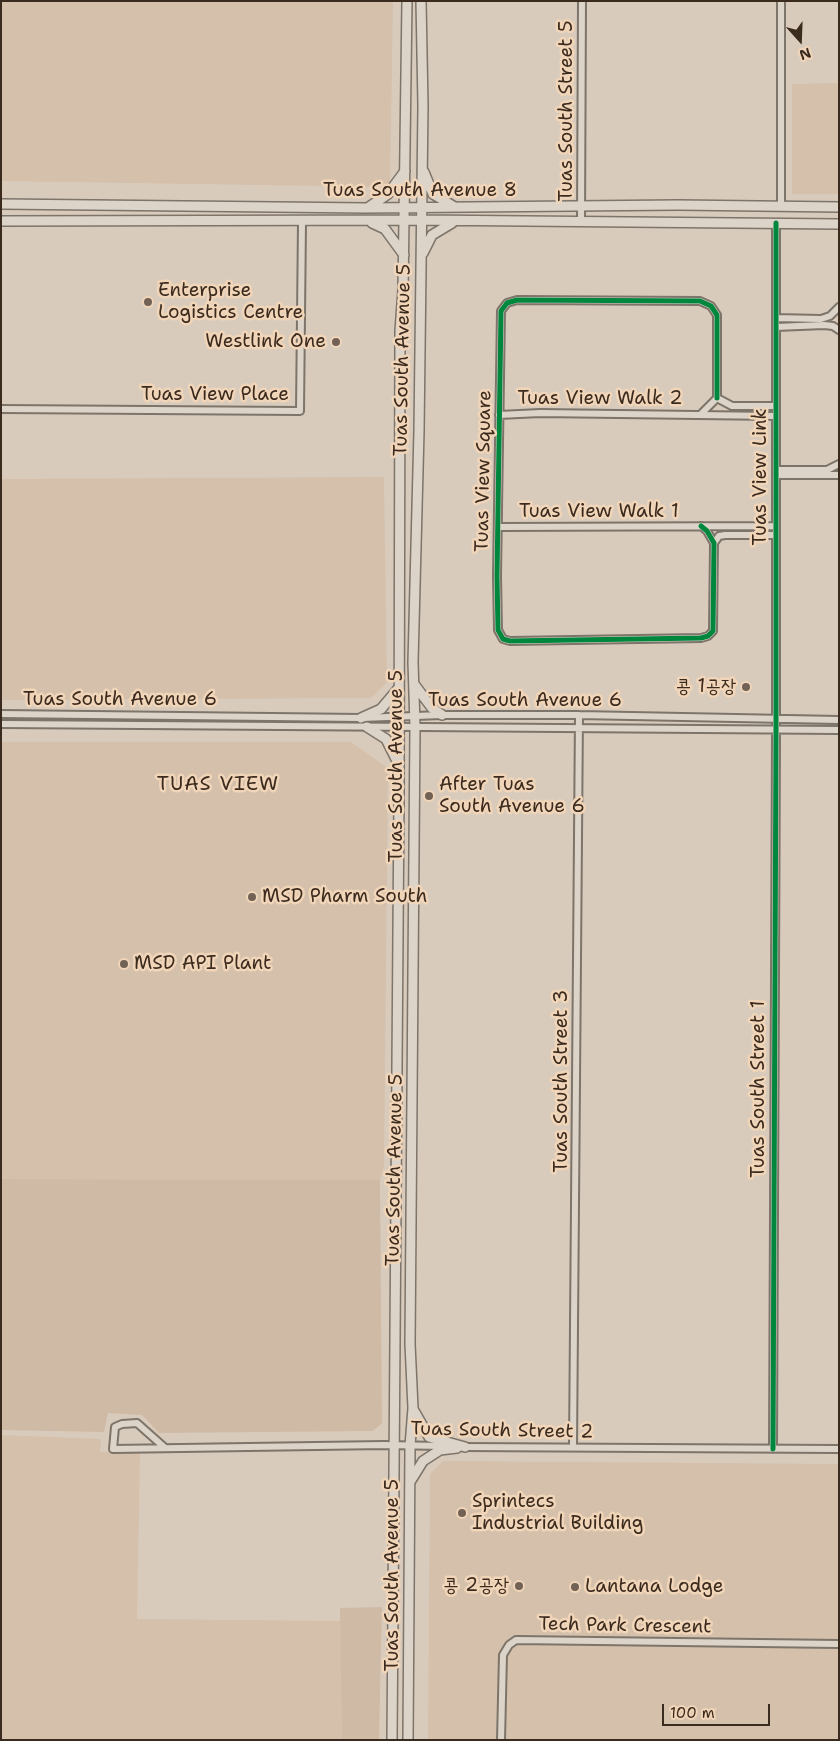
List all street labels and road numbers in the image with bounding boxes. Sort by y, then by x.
street label: Tuas South Street 5 [556,20,578,202]
street label: Tuas South Avenue 8 [323,180,517,202]
street label: Tuas South Avenue 5 [390,264,416,456]
street label: Tuas View Place [141,384,289,406]
street label: Tuas View Walk 2 [517,388,683,410]
street label: Tuas View Square [471,390,497,552]
street label: Tuas View Link [750,408,772,546]
street label: Tuas View Walk 1 [519,501,679,523]
street label: Tuas South Avenue 5 [386,670,408,862]
street label: Tuas South Avenue 6 [23,689,217,711]
street label: Tuas South Avenue 6 [428,690,622,712]
street label: Tuas South Street 3 [551,990,573,1172]
street label: Tuas South Street 1 [748,1000,770,1178]
street label: Tuas South Avenue 5 [382,1074,408,1266]
street label: Tuas South Street 2 [410,1418,594,1444]
street label: Tuas South Avenue 5 [382,1479,404,1671]
street label: Tech Park Crescent [538,1613,712,1639]

